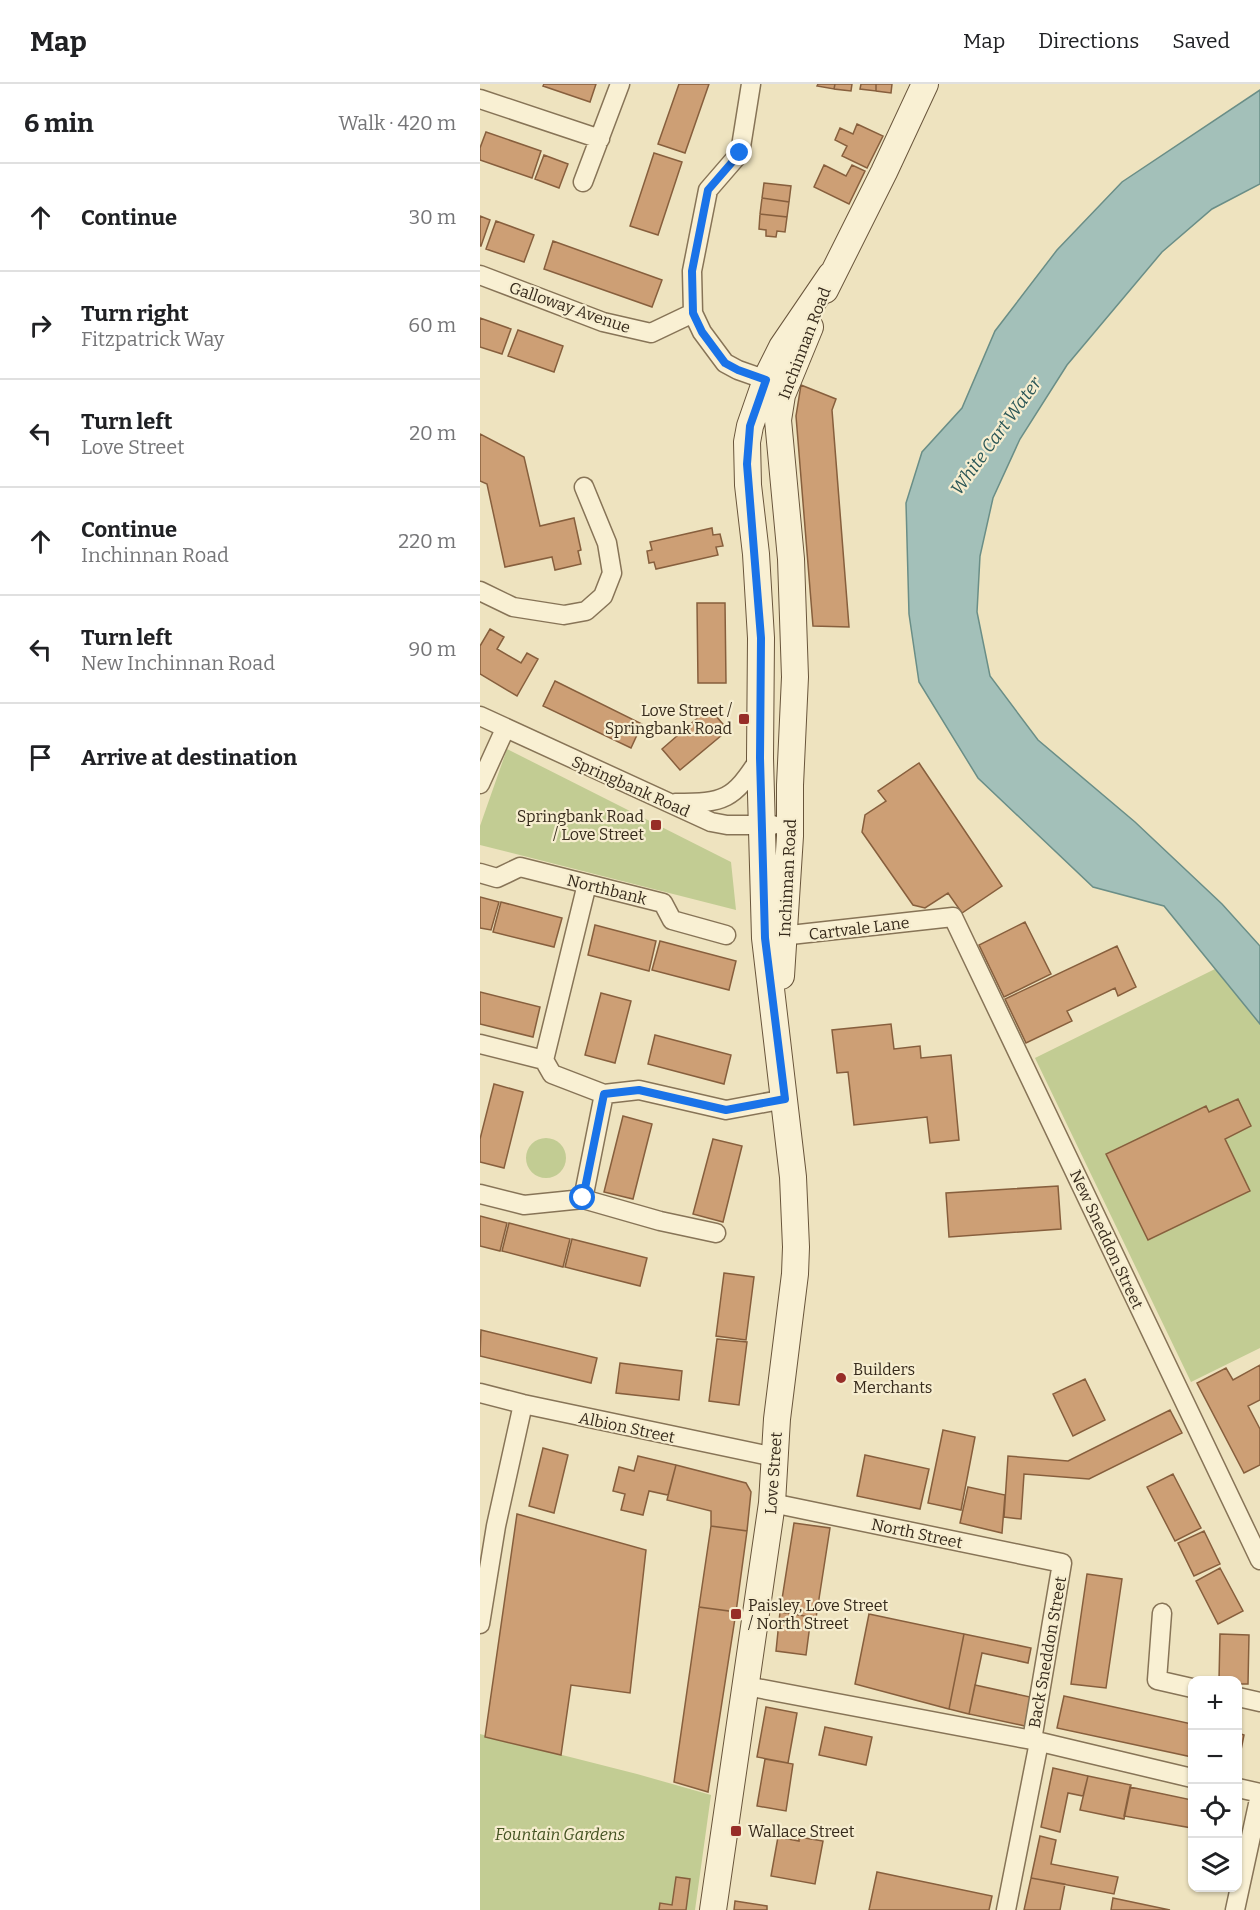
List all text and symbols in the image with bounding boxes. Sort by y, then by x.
text: Map [30,25,87,58]
text: Map [963,28,1005,54]
text: Directions [1038,28,1139,54]
text: Saved [1172,28,1230,54]
text: 6 min [24,108,94,139]
text: Walk · 420 m [338,111,456,135]
route end [726,139,752,165]
icon: ahead [24,201,57,234]
text: Continue [81,204,177,231]
text: 30 m [409,205,456,229]
street label: Galloway Avenue [507,278,633,337]
street label: Inchinnan Road [774,284,835,402]
text: Turn right [81,300,189,327]
icon: right [24,309,57,342]
text: 60 m [408,313,456,337]
text: Fitzpatrick Way [81,327,224,351]
water label: White Cart Water [946,372,1046,499]
text: Turn left [81,408,173,435]
icon: left [24,417,57,450]
text: 20 m [409,421,456,445]
text: Love Street [81,435,184,459]
text: Continue [81,516,177,543]
icon: ahead [24,525,57,558]
text: 220 m [398,529,456,553]
text: Inchinnan Road [81,543,229,567]
text: Turn left [81,624,173,651]
icon: left [24,633,57,666]
text: 90 m [408,637,456,661]
text: New Inchinnan Road [81,651,275,675]
place label: Love Street / Springbank Road [605,701,733,738]
marker: Love Street / Springbank Road [737,712,751,726]
icon: arrive [24,741,57,774]
text: Arrive at destination [81,744,297,771]
street label: Springbank Road [569,752,693,821]
place label: Springbank Road / Love Street [517,807,645,844]
marker: Springbank Road / Love Street [649,818,663,832]
street label: Inchinnan Road [775,818,800,938]
street label: Northbank [565,870,649,909]
street label: Cartvale Lane [808,913,910,944]
street label: New Sneddon Street [1066,1167,1147,1312]
route start [569,1184,595,1210]
place label: Builders Merchants [853,1360,932,1397]
marker: Builders Merchants [834,1371,848,1385]
street label: Albion Street [577,1408,677,1447]
street label: Love Street [761,1431,786,1515]
street label: North Street [870,1515,964,1552]
street label: Back Sneddon Street [1025,1575,1070,1729]
place label: Paisley, Love Street / North Street [748,1596,888,1633]
marker: Paisley, Love Street / North Street [729,1607,743,1621]
map controls [1188,1676,1242,1892]
button: + [1188,1676,1242,1730]
button: − [1188,1730,1242,1784]
button: locate [1188,1784,1242,1838]
place label: Wallace Street [748,1822,855,1841]
marker: Wallace Street [729,1824,743,1838]
park label: Fountain Gardens [495,1825,625,1844]
button: layers [1188,1838,1242,1892]

